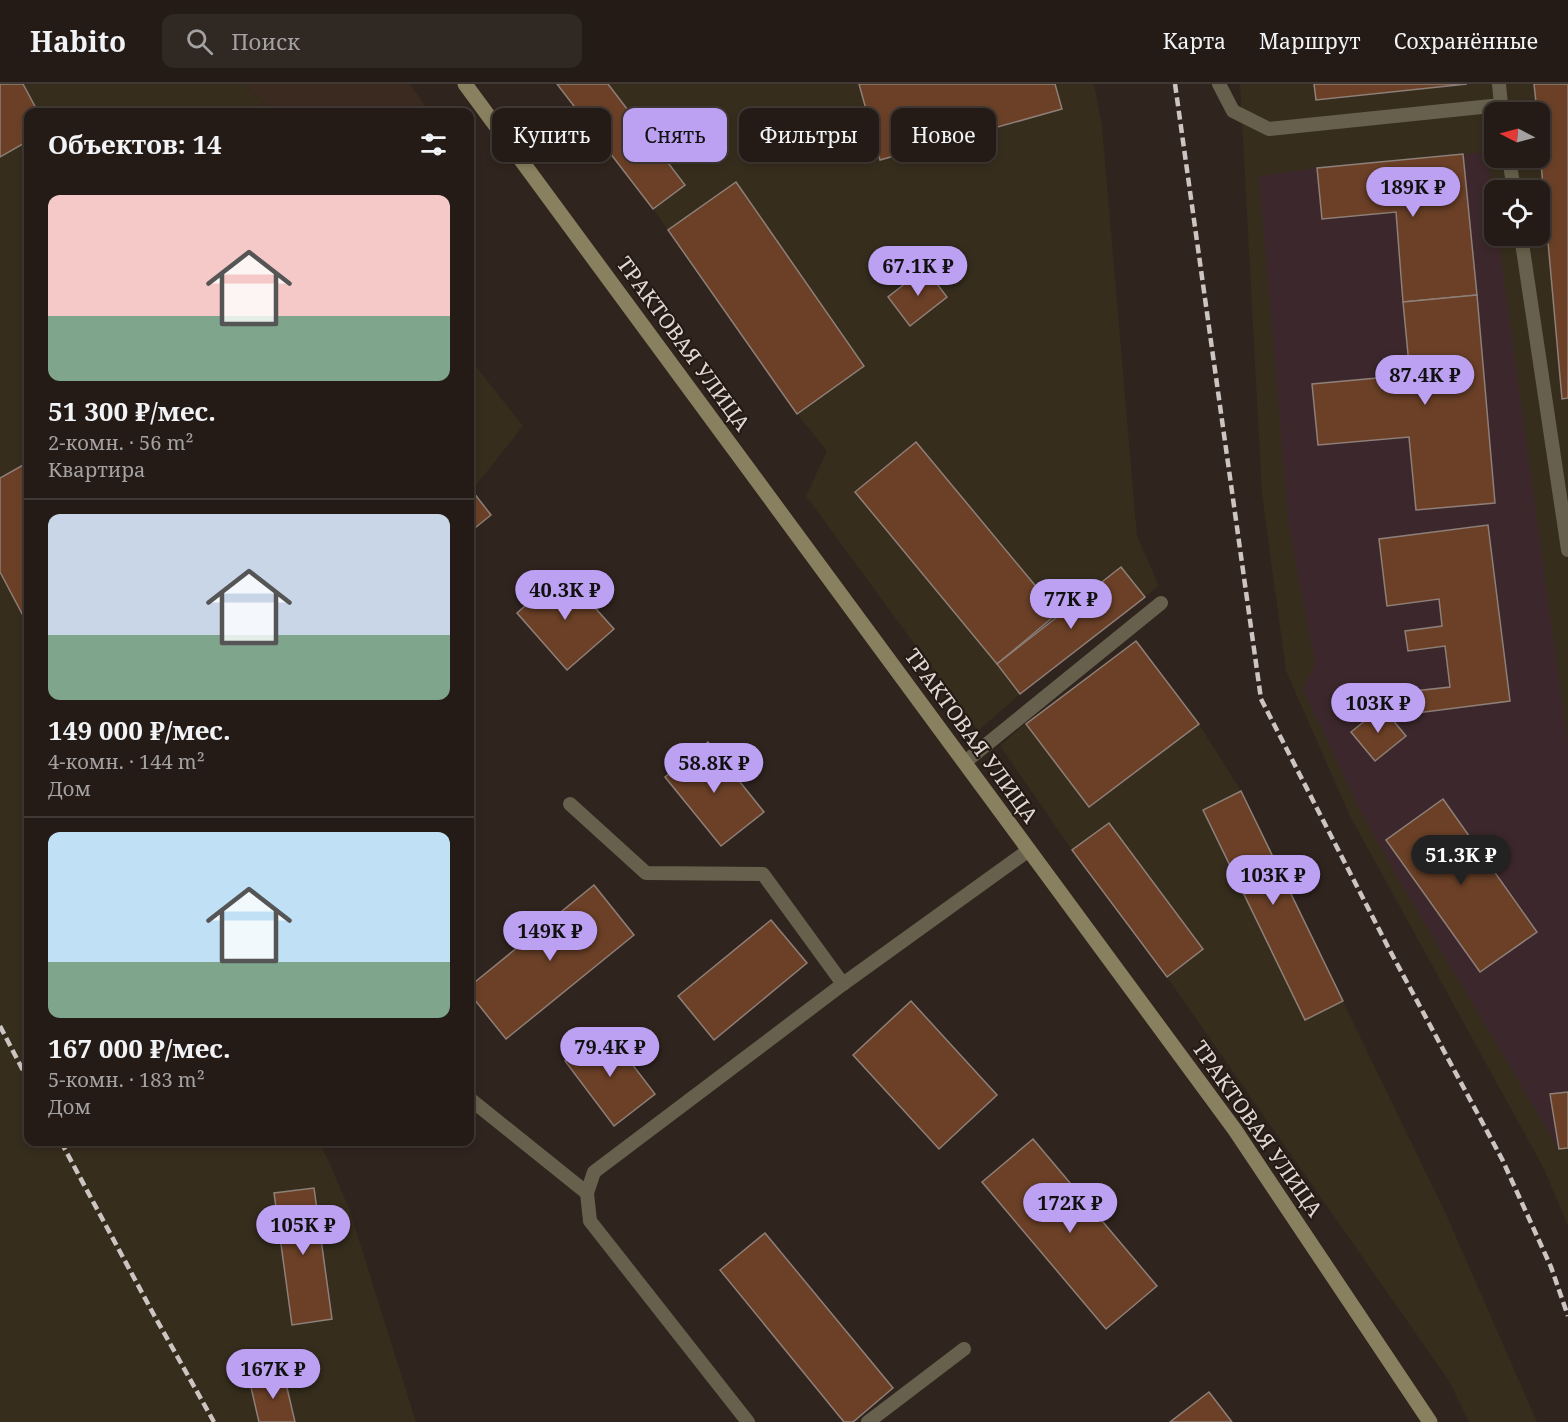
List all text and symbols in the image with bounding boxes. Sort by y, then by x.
search box [162,14,582,68]
text: Habito [30,22,126,60]
icon: search [183,25,216,58]
text: Поиск [231,26,300,56]
text: Карта [1163,27,1226,55]
text: Маршрут [1259,27,1361,55]
text: Сохранённые [1394,27,1538,55]
north arrow [1484,102,1550,168]
map controls [1484,102,1550,246]
chip: Купить [492,108,611,162]
chip: Снять [623,108,727,162]
chip: Фильтры [739,108,879,162]
chip: Новое [891,108,996,162]
text: Объектов: 14 [48,126,222,162]
icon: filters [417,128,450,161]
pin: 189K ₽ [1364,167,1462,218]
text: 189K ₽ [1380,173,1446,200]
button: locate [1484,180,1550,246]
icon: home [195,234,303,342]
pin: 67.1K ₽ [863,246,973,297]
street label: ТРАКТОВАЯ УЛИЦА [611,251,757,436]
text: 67.1K ₽ [882,252,954,279]
pin: 87.4K ₽ [1370,355,1480,406]
text: 87.4K ₽ [1389,361,1461,388]
text: 51 300 ₽/мес. [48,393,216,429]
text: 2-комн. · 56 m² [48,429,194,456]
text: Квартира [48,456,145,483]
icon: home [195,553,303,661]
pin: 40.3K ₽ [510,570,620,621]
text: 40.3K ₽ [529,576,601,603]
pin: 77K ₽ [1029,579,1113,630]
text: 77K ₽ [1044,585,1098,612]
street label: ТРАКТОВАЯ УЛИЦА [899,643,1045,828]
pin: 103K ₽ [1329,683,1427,734]
text: 103K ₽ [1345,689,1411,716]
text: 149 000 ₽/мес. [48,712,231,748]
pin: 58.8K ₽ [659,743,769,794]
text: 4-комн. · 144 m² [48,748,205,775]
text: 58.8K ₽ [678,749,750,776]
text: Дом [48,775,91,802]
pin: 51.3K ₽ [1406,835,1516,886]
text: 51.3K ₽ [1425,841,1497,868]
pin: 103K ₽ [1224,855,1322,906]
text: 103K ₽ [1240,861,1306,888]
icon: home [195,871,303,979]
pin: 149K ₽ [501,911,599,962]
text: 149K ₽ [517,917,583,944]
pin: 79.4K ₽ [555,1027,665,1078]
text: 167 000 ₽/мес. [48,1030,231,1066]
text: 79.4K ₽ [574,1033,646,1060]
street label: ТРАКТОВАЯ УЛИЦА [1186,1035,1329,1222]
text: 5-комн. · 183 m² [48,1066,205,1093]
text: Дом [48,1093,91,1120]
pin: 172K ₽ [1021,1183,1119,1234]
text: 172K ₽ [1037,1189,1103,1216]
pin: 105K ₽ [254,1205,352,1256]
text: 105K ₽ [270,1211,336,1238]
pin: 167K ₽ [224,1349,322,1400]
text: 167K ₽ [240,1355,306,1382]

